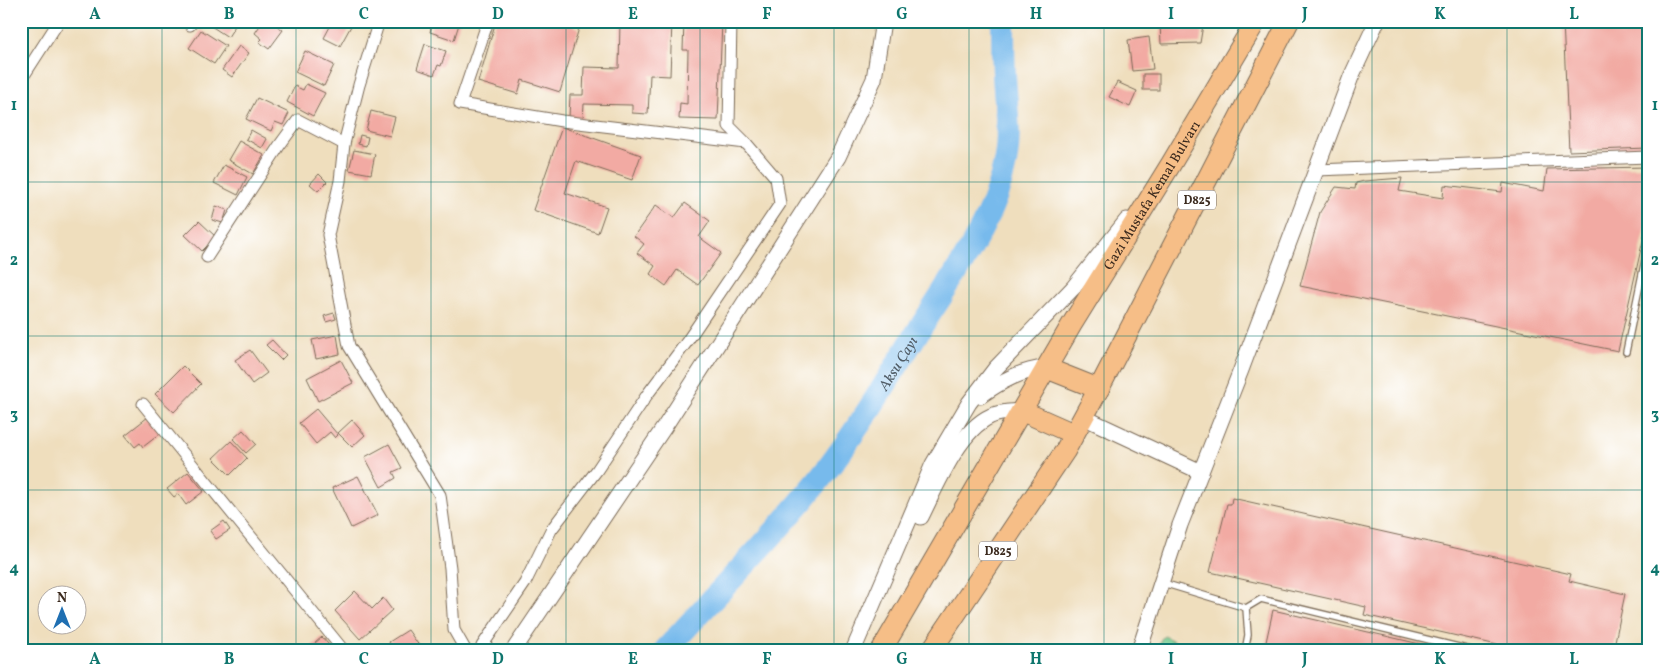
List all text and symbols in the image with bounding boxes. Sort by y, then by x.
text: A [89,4,101,26]
text: B [224,4,235,26]
text: C [359,4,369,26]
text: D [492,4,504,26]
text: E [628,4,638,26]
text: F [762,4,772,26]
text: G [896,4,908,26]
text: H [1030,4,1042,26]
text: I [1168,4,1174,26]
text: J [1301,4,1308,26]
text: K [1434,4,1446,26]
text: L [1569,4,1579,26]
text: 1 [11,95,17,117]
text: 1 [1652,95,1658,117]
street label: Gazi Mustafa Kemal Bulvarı [1100,118,1205,274]
road number: D825 [1178,190,1216,210]
text: 2 [10,250,18,272]
text: 2 [1651,250,1659,272]
water label: Aksu Çayı [874,333,924,396]
text: 3 [10,404,18,426]
text: 3 [1651,404,1659,426]
road number: D825 [979,542,1017,560]
text: 4 [9,558,19,580]
text: 4 [1650,558,1660,580]
north arrow [38,584,88,634]
text: N [57,589,67,608]
text: A [89,649,101,671]
text: B [224,649,235,671]
text: C [359,649,369,671]
text: D [492,649,504,671]
text: E [628,649,638,671]
text: F [762,649,772,671]
text: G [896,649,908,671]
text: H [1030,649,1042,671]
text: I [1168,649,1174,671]
text: J [1301,649,1308,671]
text: K [1434,649,1446,671]
text: L [1569,649,1579,671]

